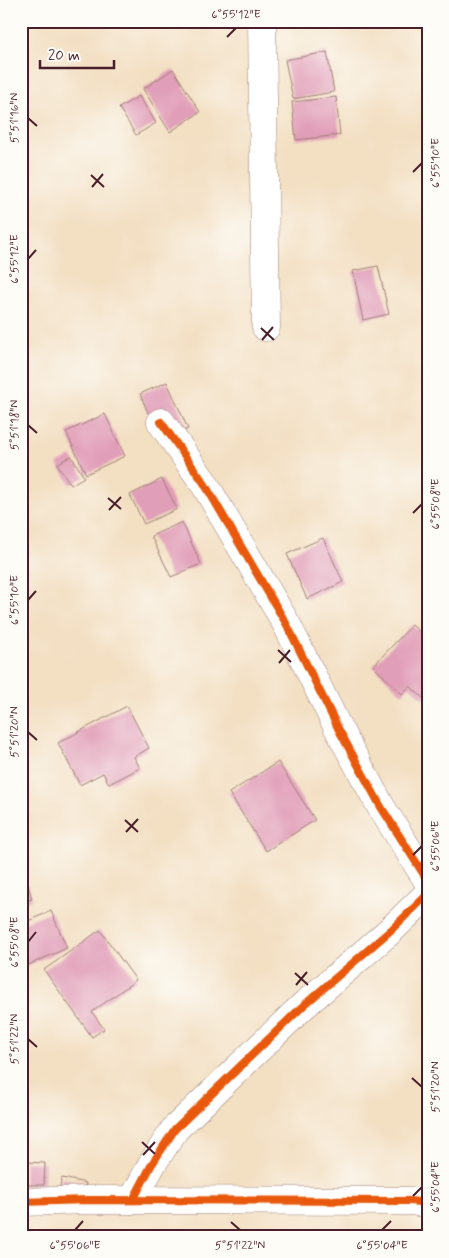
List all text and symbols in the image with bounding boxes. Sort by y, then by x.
text: 6°55'12"E [211,7,261,23]
scale bar [40,38,114,70]
text: 20 m [48,46,80,66]
text: 5°51'16"N [7,93,23,143]
text: 6°55'10"E [428,138,444,188]
text: 6°55'12"E [7,234,23,284]
text: 5°51'18"N [7,400,23,450]
text: 6°55'08"E [428,478,444,530]
text: 6°55'10"E [7,575,23,625]
text: 5°51'20"N [7,706,23,758]
text: 6°55'06"E [428,820,444,872]
text: 6°55'08"E [7,916,23,968]
text: 5°51'22"N [7,1014,23,1064]
text: 5°51'20"N [428,1061,444,1113]
text: 6°55'04"E [428,1161,444,1213]
text: 6°55'06"E [49,1238,101,1254]
text: 5°51'22"N [215,1238,265,1254]
text: 6°55'04"E [356,1238,408,1254]

